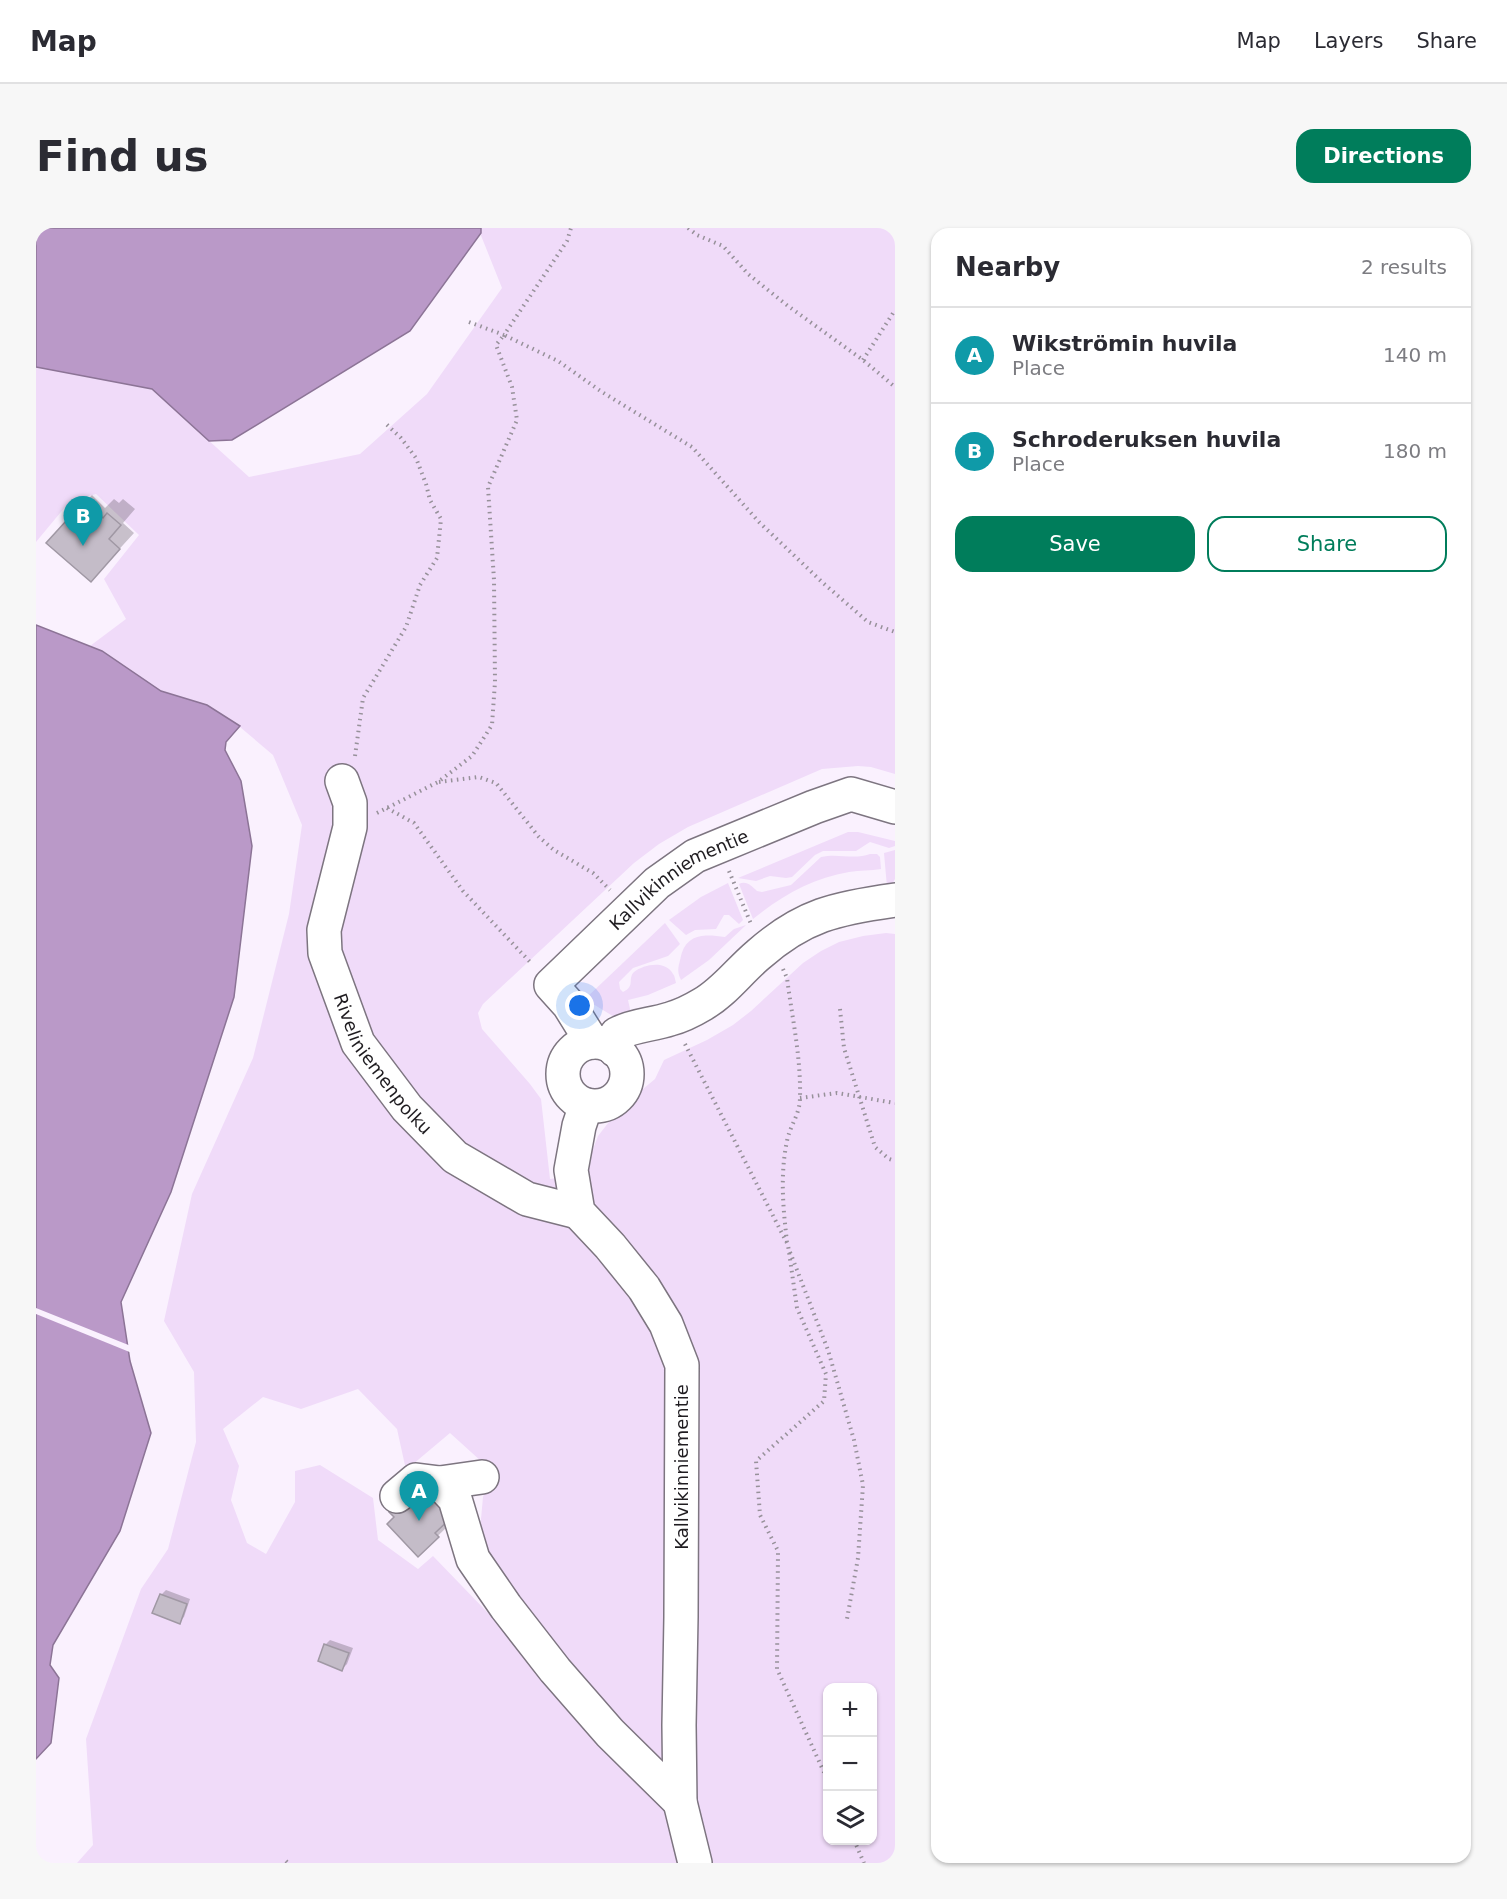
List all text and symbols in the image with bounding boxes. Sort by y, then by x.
text: Map [30,25,97,58]
text: Map [1237,29,1281,53]
text: Layers [1314,29,1383,53]
text: Share [1416,29,1477,53]
button: Directions [1296,129,1471,183]
text: Find us [36,132,209,181]
text: Nearby [955,252,1060,282]
text: 2 results [1361,255,1447,279]
text: Wikströmin huvila [1012,331,1237,356]
text: A [967,343,982,367]
text: 140 m [1383,343,1447,367]
text: Place [1012,356,1065,380]
text: Schroderuksen huvila [1012,427,1281,452]
text: B [967,439,982,463]
text: 180 m [1383,439,1447,463]
text: Place [1012,452,1065,476]
pin: B [64,496,102,546]
button: Save [955,516,1195,572]
button: Share [1207,516,1447,572]
street label: Kallvikinniementie [605,825,751,934]
street label: Riveliniemenpolku [330,990,437,1138]
your location [565,991,594,1020]
street label: Kallvikinniementie [671,1384,692,1550]
pin: A [400,1472,439,1521]
map controls [823,1683,877,1845]
button: + [823,1683,877,1737]
button: − [823,1737,877,1791]
button: layers [823,1791,877,1845]

